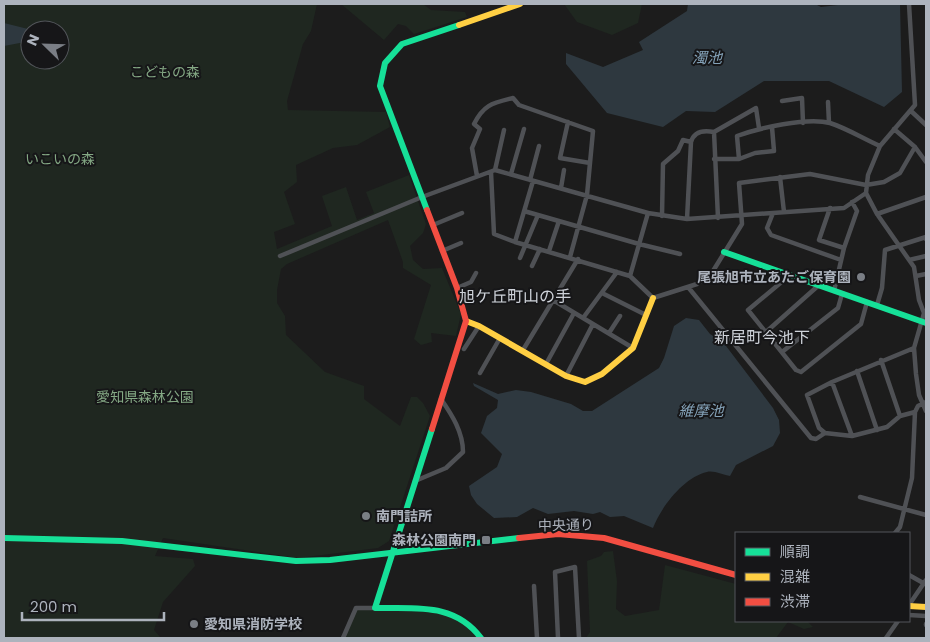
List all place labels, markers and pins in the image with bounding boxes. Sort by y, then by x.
place label: 尾張旭市立あたご保育園 [697,267,851,287]
marker: 尾張旭市立あたご保育園 [855,271,867,283]
place label: 南門詰所 [376,506,432,526]
marker: 南門詰所 [360,510,372,522]
place label: 森林公園南門 [392,530,476,550]
marker: 森林公園南門 [480,534,492,546]
place label: 愛知県消防学校 [204,614,302,634]
marker: 愛知県消防学校 [188,618,200,630]

